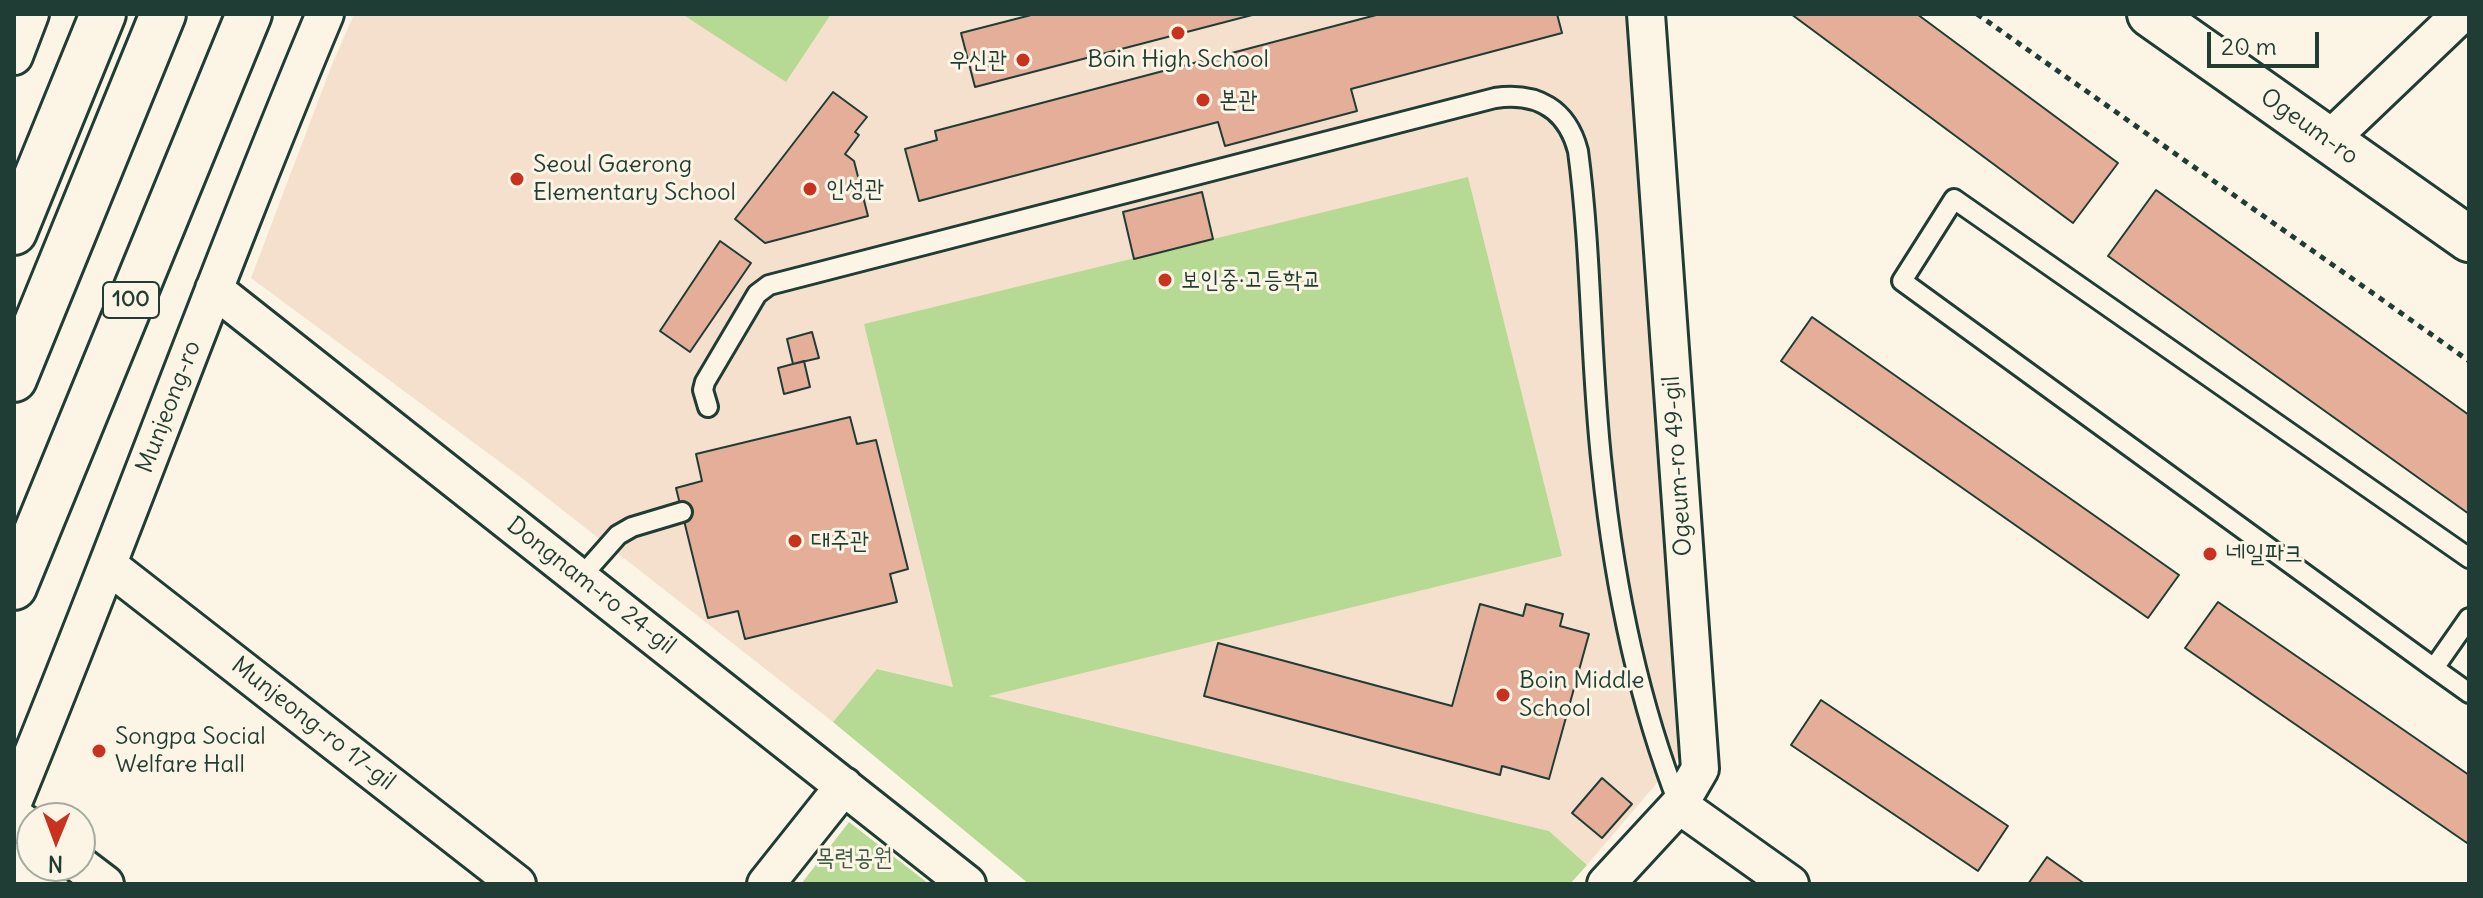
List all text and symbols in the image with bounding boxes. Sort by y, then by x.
scale bar [2211,16,2323,66]
marker: Boin High School [1169,24,1187,42]
text: 20 m [2221,31,2277,61]
place label: 우신관 [949,46,1007,74]
place label: Boin High School [1087,46,1269,74]
marker: 우신관 [1014,51,1032,69]
street label: Ogeum-ro [2255,83,2363,171]
place label: 본관 [1219,86,1258,114]
marker: 본관 [1194,91,1212,109]
place label: Seoul Gaerong Elementary School [533,151,736,207]
marker: Seoul Gaerong Elementary School [508,170,526,188]
place label: 인성관 [826,175,884,203]
marker: 인성관 [801,180,819,198]
place label: 보인중·고등학교 [1181,266,1322,294]
marker: 보인중·고등학교 [1156,271,1174,289]
road number: 100 [103,282,159,318]
street label: Munjeong-ro [131,337,207,477]
street label: Ogeum-ro 49-gil [1657,375,1699,557]
street label: Dongnam-ro 24-gil [501,511,681,661]
place label: 대주관 [811,527,869,555]
marker: 대주관 [786,532,804,550]
place label: 네일파크 [2226,540,2303,568]
marker: 네일파크 [2201,545,2219,563]
street label: Munjeong-ro 17-gil [225,651,401,797]
place label: Boin Middle School [1519,667,1644,723]
marker: Boin Middle School [1494,686,1512,704]
place label: Songpa Social Welfare Hall [115,723,266,779]
marker: Songpa Social Welfare Hall [90,742,108,760]
north arrow [16,802,96,882]
park label: 목련공원 [815,844,893,872]
text: N [48,850,63,878]

